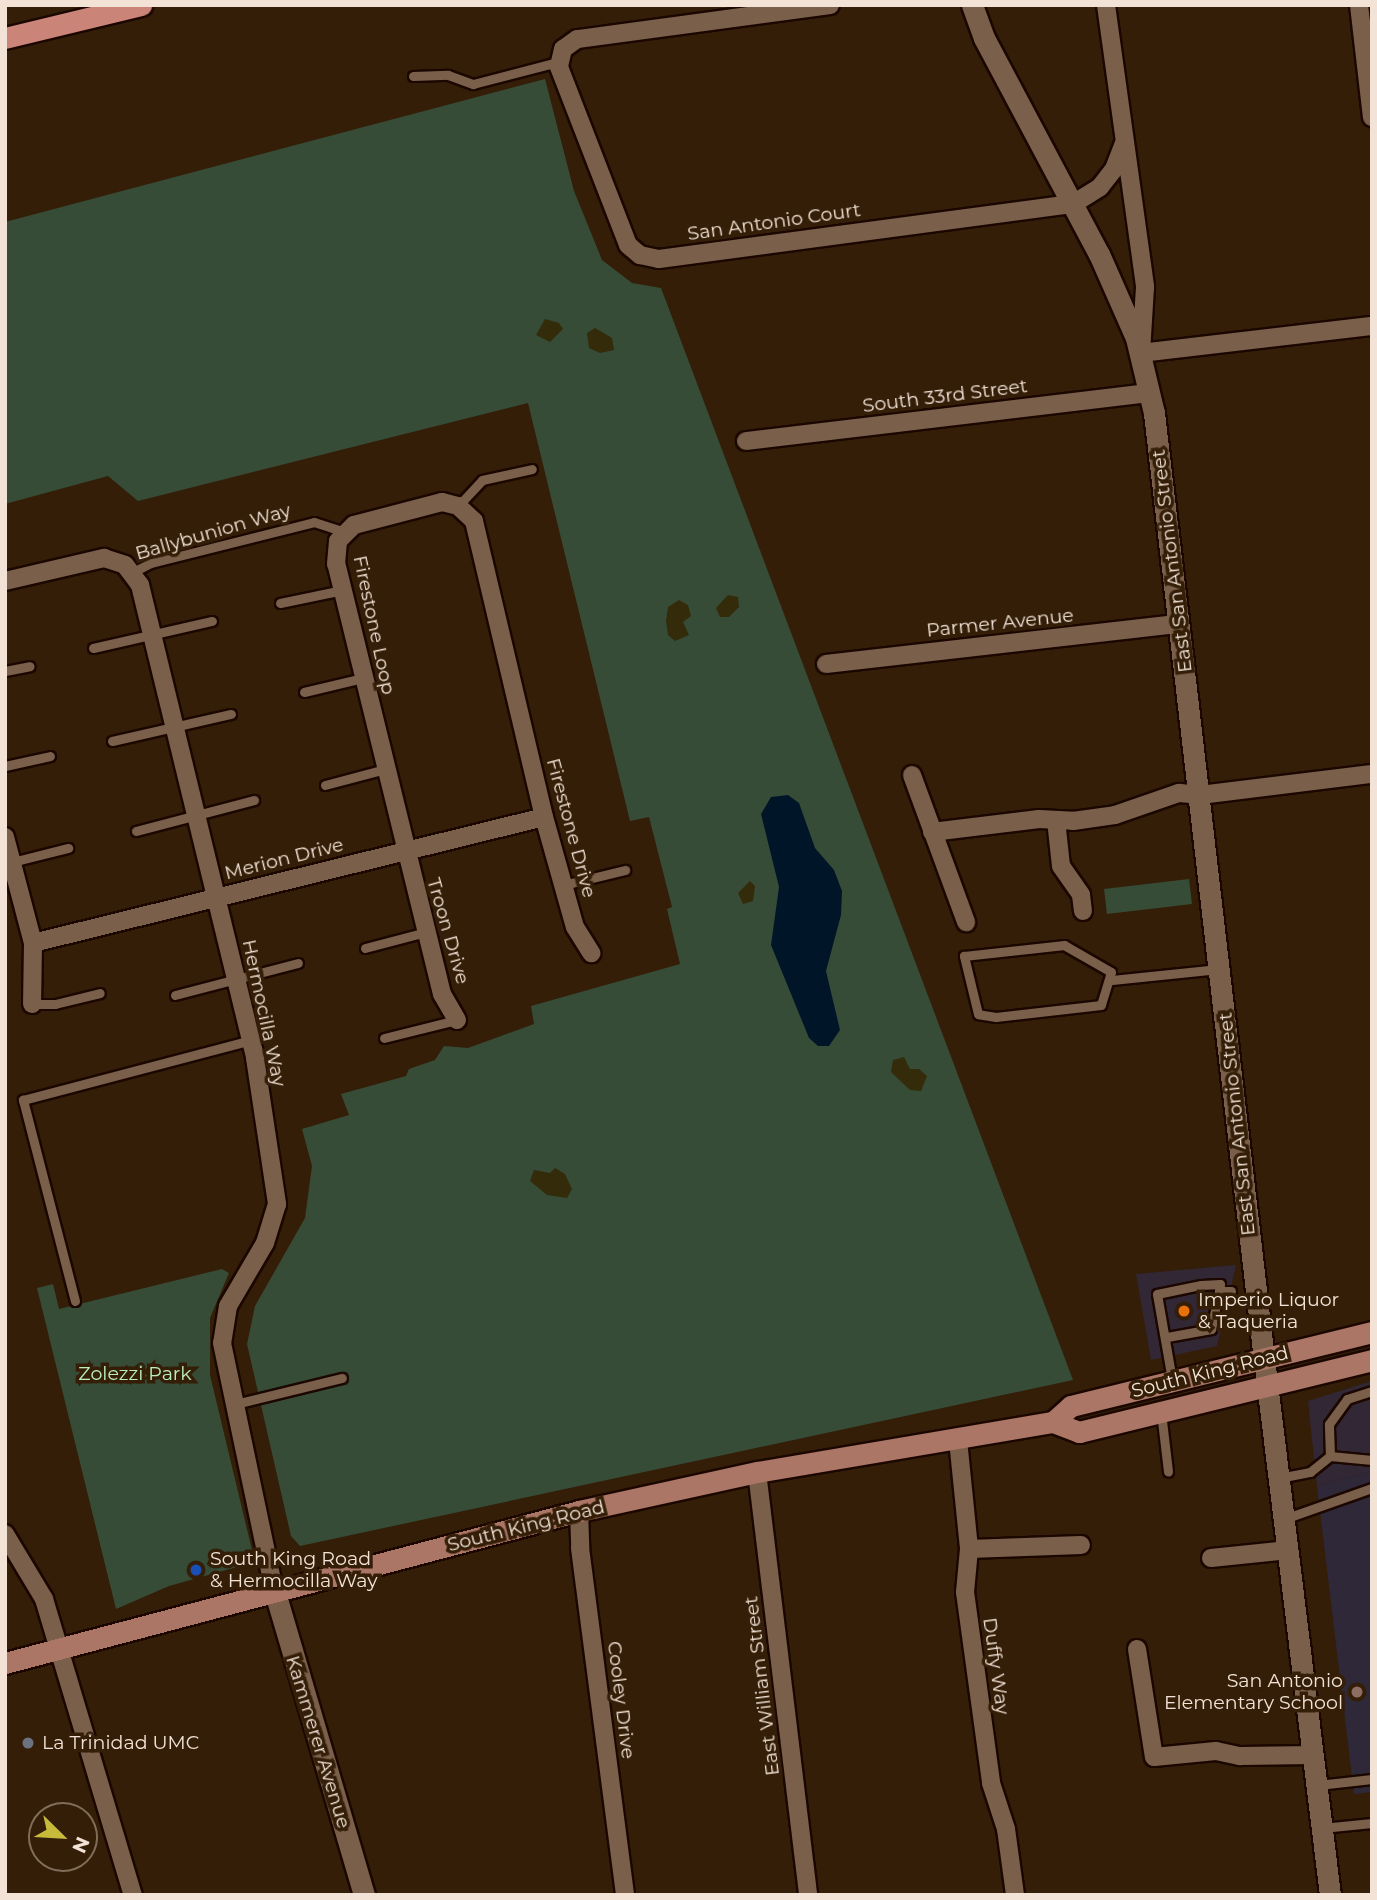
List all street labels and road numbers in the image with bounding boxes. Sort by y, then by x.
street label: San Antonio Court [686,199,862,245]
street label: South 33rd Street [861,375,1029,417]
street label: East San Antonio Street [1147,448,1197,674]
street label: Ballybunion Way [133,499,293,565]
street label: Firestone Loop [348,553,400,697]
street label: Parmer Avenue [925,604,1075,642]
street label: Firestone Drive [541,756,601,900]
street label: Merion Drive [222,833,346,885]
street label: Troon Drive [422,875,474,987]
street label: Hermocilla Way [237,937,291,1089]
street label: East San Antonio Street [1214,1011,1260,1237]
street label: South King Road [1129,1341,1291,1403]
street label: South King Road [445,1495,607,1557]
street label: East William Street [740,1595,784,1777]
street label: Duffy Way [978,1616,1014,1716]
street label: Cooley Drive [602,1640,640,1760]
street label: Kammerer Avenue [281,1653,355,1831]

